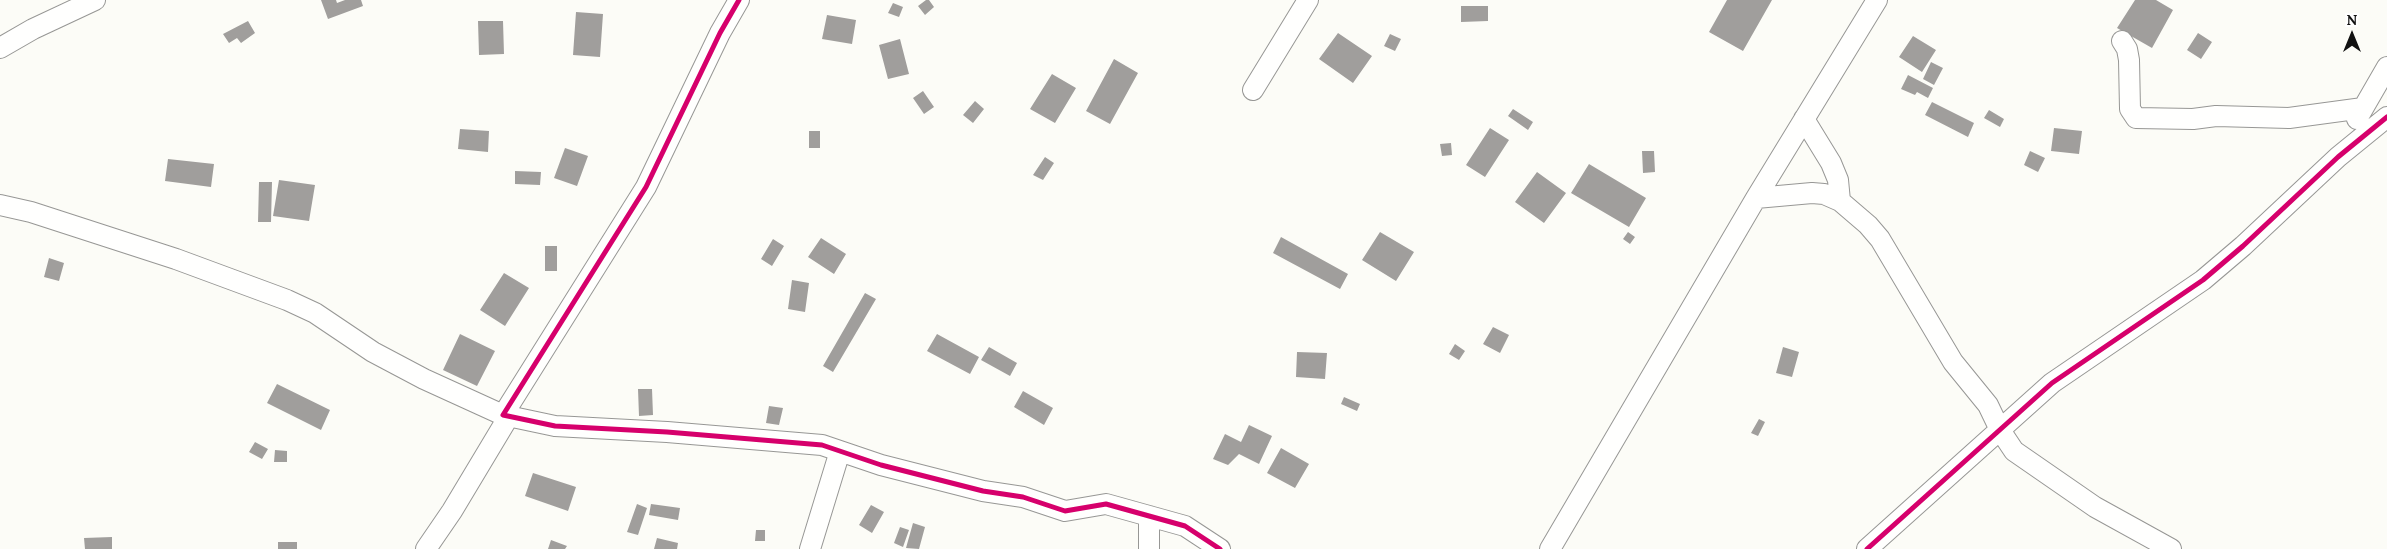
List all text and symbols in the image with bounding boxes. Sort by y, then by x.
north arrow [2327,10,2377,60]
text: N [2347,11,2357,29]

